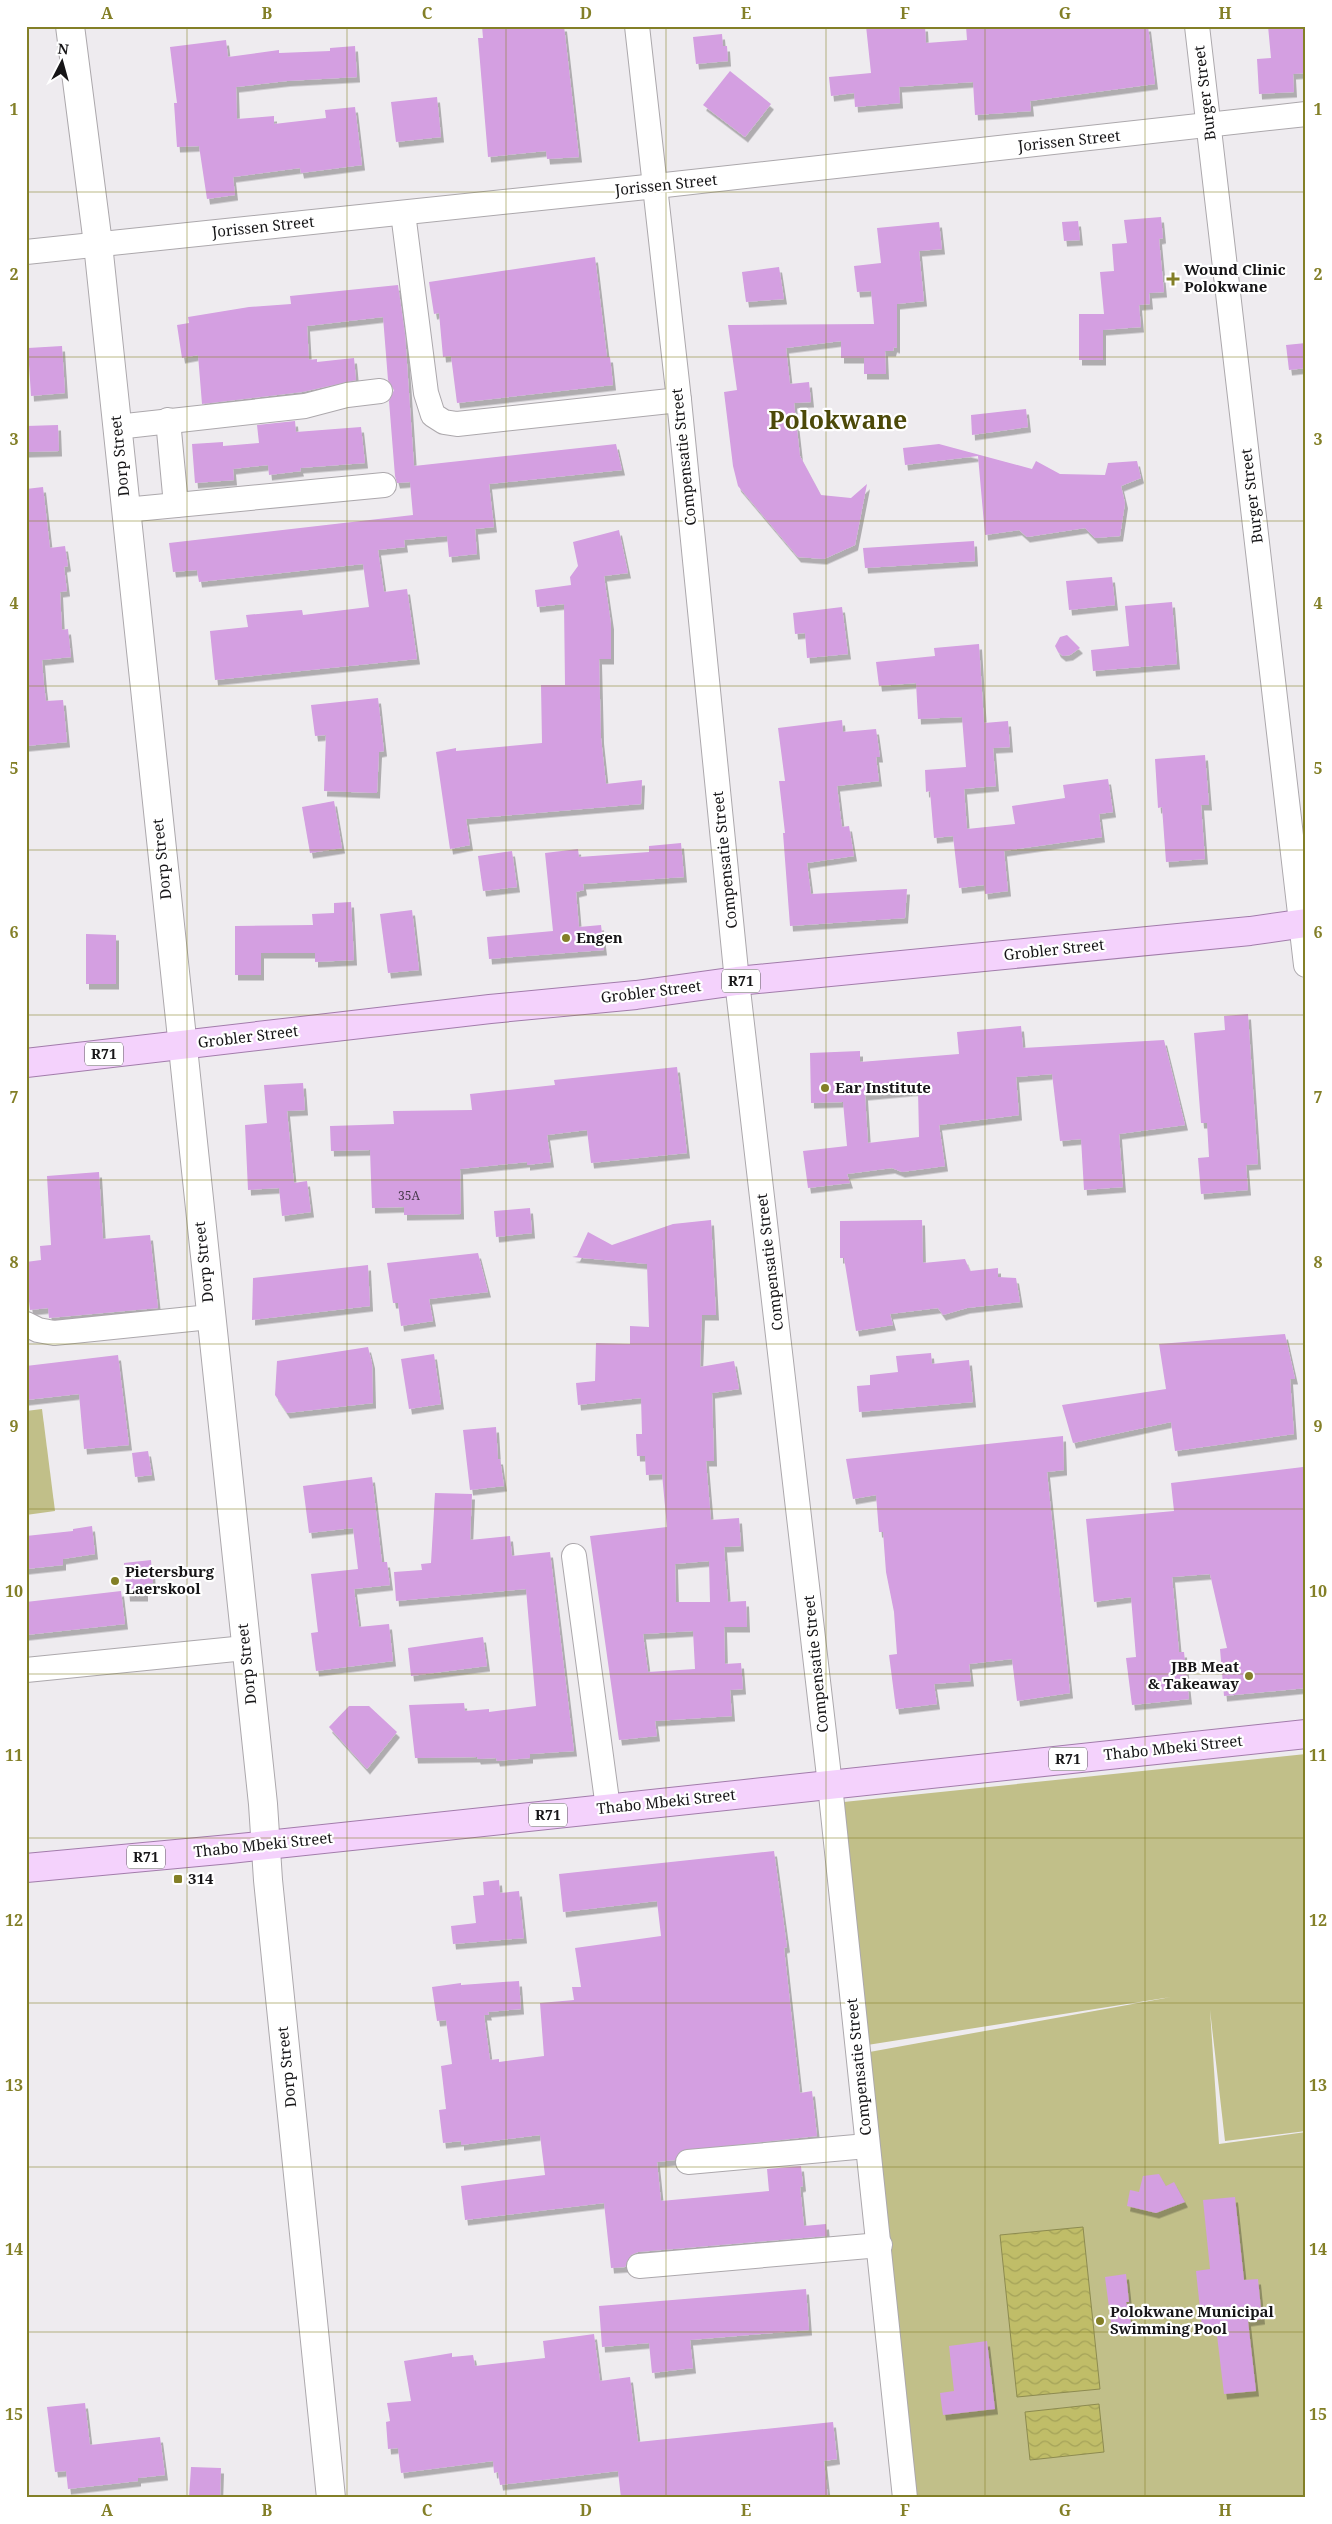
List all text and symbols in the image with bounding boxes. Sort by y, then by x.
text: A [101,2,114,24]
text: B [262,2,273,24]
text: C [422,2,433,24]
text: D [580,2,592,24]
text: E [741,2,751,24]
text: F [900,2,910,24]
text: G [1059,2,1071,24]
text: H [1218,2,1232,24]
north arrow [38,38,88,88]
text: N [57,39,70,59]
street label: Burger Street [1188,45,1220,142]
text: 1 [9,98,19,120]
text: 1 [1313,98,1323,120]
street label: Jorissen Street [1016,125,1121,155]
street label: Jorissen Street [613,169,718,199]
street label: Jorissen Street [210,211,315,241]
place label: Wound Clinic Polokwane [1184,259,1286,296]
text: 2 [9,263,19,285]
text: 2 [1313,263,1323,285]
marker: Wound Clinic Polokwane [1166,272,1180,286]
street label: Compensatie Street [666,387,700,527]
district label: Polokwane [769,402,907,436]
street label: Dorp Street [105,414,133,498]
text: 3 [9,428,19,450]
text: 3 [1313,428,1323,450]
street label: Burger Street [1235,448,1267,545]
text: 4 [9,592,19,614]
text: 4 [1313,592,1323,614]
text: 5 [9,757,19,779]
text: 5 [1313,757,1323,779]
street label: Compensatie Street [707,790,741,930]
street label: Dorp Street [147,817,175,901]
text: 6 [9,921,19,943]
text: 6 [1313,921,1323,943]
place label: Engen [576,927,623,947]
marker: Engen [560,932,572,944]
street label: Grobler Street [1003,934,1105,964]
road number: R71 [722,969,760,992]
street label: Grobler Street [599,975,702,1007]
street label: Grobler Street [196,1020,299,1052]
road number: R71 [85,1042,123,1066]
place label: Ear Institute [835,1077,931,1097]
marker: Ear Institute [819,1082,831,1094]
text: 7 [9,1086,19,1108]
text: 7 [1313,1086,1323,1108]
house number: 35A [398,1187,420,1204]
street label: Compensatie Street [751,1192,787,1332]
street label: Dorp Street [189,1220,217,1304]
text: 8 [9,1251,19,1273]
text: 8 [1313,1251,1323,1273]
text: 9 [9,1415,19,1437]
text: 9 [1313,1415,1323,1437]
place label: Pietersburg Laerskool [125,1561,215,1598]
marker: Pietersburg Laerskool [109,1575,121,1587]
text: 10 [5,1580,23,1602]
text: 10 [1309,1580,1327,1602]
street label: Compensatie Street [798,1594,832,1734]
street label: Dorp Street [232,1622,260,1706]
place label: JBB Meat & Takeaway [1148,1656,1239,1693]
marker: JBB Meat & Takeaway [1243,1670,1255,1682]
street label: Thabo Mbeki Street [1102,1730,1243,1764]
text: 11 [5,1744,23,1766]
text: 11 [1309,1744,1327,1766]
road number: R71 [1049,1748,1087,1770]
street label: Thabo Mbeki Street [595,1784,736,1818]
road number: R71 [529,1804,567,1826]
street label: Thabo Mbeki Street [192,1827,333,1861]
road number: R71 [127,1845,165,1868]
place label: 314 [188,1868,214,1888]
marker: 314 [172,1873,184,1885]
text: 12 [5,1909,23,1931]
text: 12 [1309,1909,1327,1931]
street label: Compensatie Street [841,1997,875,2137]
street label: Dorp Street [272,2025,300,2109]
text: 13 [5,2074,23,2096]
text: 13 [1309,2074,1327,2096]
text: 14 [5,2238,23,2260]
text: 14 [1309,2238,1327,2260]
place label: Polokwane Municipal Swimming Pool [1110,2301,1275,2338]
marker: Polokwane Municipal Swimming Pool [1094,2315,1106,2327]
text: 15 [5,2403,23,2425]
text: 15 [1309,2403,1327,2425]
text: A [101,2499,114,2521]
text: B [262,2499,273,2521]
text: C [422,2499,433,2521]
text: D [580,2499,592,2521]
text: E [741,2499,751,2521]
text: F [900,2499,910,2521]
text: G [1059,2499,1071,2521]
text: H [1218,2499,1232,2521]

